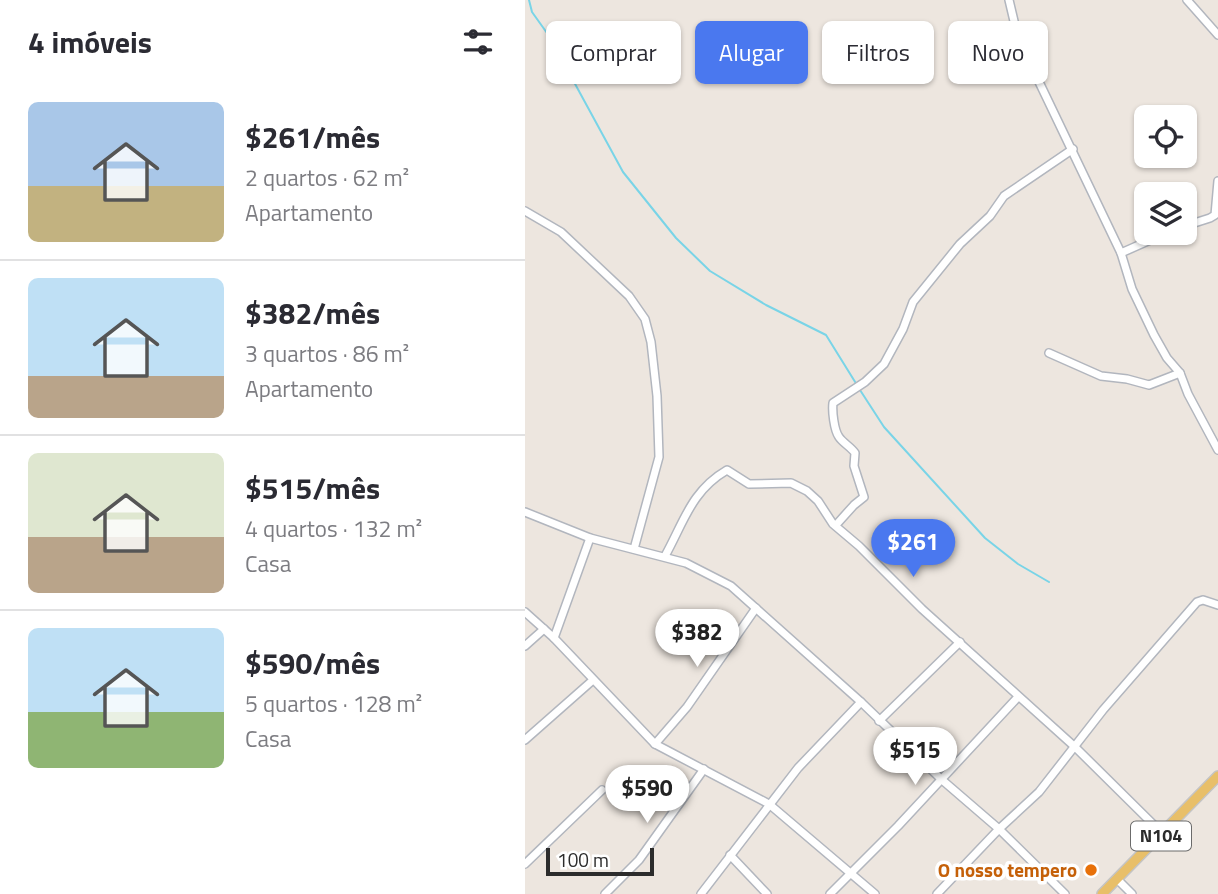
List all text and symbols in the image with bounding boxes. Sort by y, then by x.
text: 4 imóveis [28,19,152,65]
chip: Comprar [546,21,681,84]
chip: Alugar [695,21,808,84]
chip: Filtros [822,21,934,84]
chip: Novo [948,21,1048,84]
icon: filters [459,23,497,61]
map controls [1134,105,1197,245]
button: locate [1134,105,1197,168]
text: $261/mês [245,114,380,160]
icon: home [84,130,168,214]
text: 2 quartos · 62 m² [245,160,409,195]
button: layers [1134,182,1197,245]
text: Apartamento [245,195,373,230]
text: $382/mês [245,290,380,336]
icon: home [84,306,168,390]
text: 3 quartos · 86 m² [245,336,409,371]
text: Apartamento [245,371,373,406]
text: $515/mês [245,465,380,511]
icon: home [84,481,168,565]
text: 4 quartos · 132 m² [245,511,422,546]
pin: $261 [872,520,954,579]
text: $261 [887,524,939,559]
text: Casa [245,546,291,581]
pin: $382 [656,610,738,669]
text: $382 [671,614,723,649]
text: $590/mês [245,640,380,686]
icon: home [84,656,168,740]
text: 5 quartos · 128 m² [245,686,422,721]
text: Casa [245,721,291,756]
pin: $515 [874,728,956,787]
text: $515 [889,732,941,767]
pin: $590 [606,766,688,825]
text: $590 [621,770,673,805]
road number: N104 [1131,822,1191,850]
scale bar [546,845,655,877]
text: 100 m [557,845,609,874]
place label: O nosso tempero [938,855,1077,884]
marker: O nosso tempero [1083,862,1099,878]

